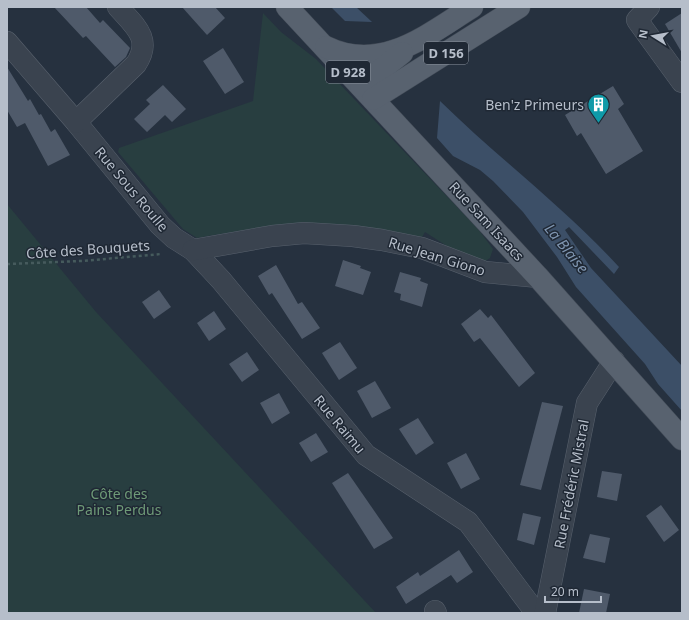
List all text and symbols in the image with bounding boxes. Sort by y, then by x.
north arrow [633,16,673,56]
text: N [634,28,651,40]
road number: D 156 [424,42,468,64]
road number: D 928 [326,61,370,83]
building icon: Ben'z Primeurs [586,91,612,124]
place label: Ben'z Primeurs [485,95,584,114]
street label: Rue Sous Roulle [91,143,173,235]
street label: Rue Sam Isaacs [445,177,529,265]
water label: La Blaise [541,219,594,278]
street label: Rue Jean Giono [386,232,488,280]
street label: Côte des Bouquets [26,235,151,263]
street label: Rue Raimu [310,391,370,457]
street label: Rue Frédéric Mistral [549,418,593,550]
park label: Côte des Pains Perdus [77,484,162,519]
scale bar [545,578,601,604]
text: 20 m [551,583,579,600]

